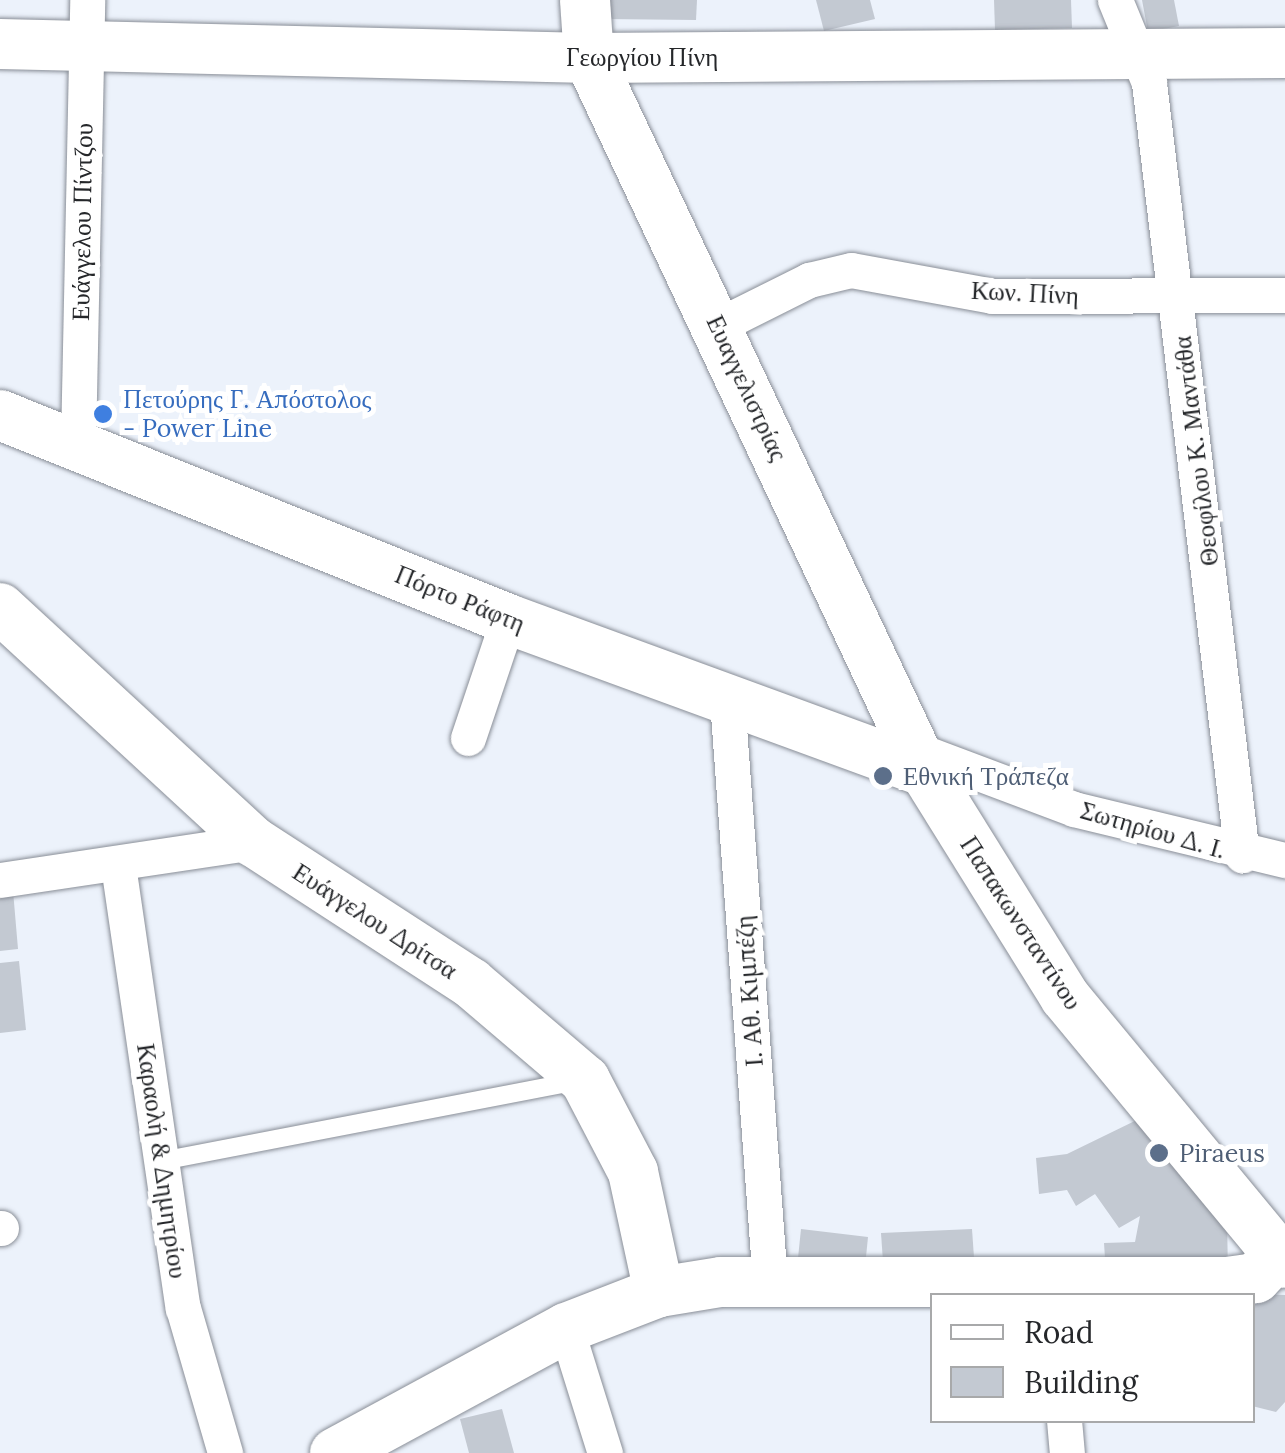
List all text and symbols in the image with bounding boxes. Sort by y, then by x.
street label: Γεωργίου Πίνη [566,42,718,72]
street label: Ευάγγελου Πίντζου [65,123,99,321]
street label: Κων. Πίνη [970,275,1080,311]
street label: Ευαγγελιστρίας [700,310,794,466]
street label: Θεοφίλου Κ. Μαντάθα [1167,334,1225,568]
place label: Πετούρης Γ. Απόστολος - Power Line [123,385,371,444]
marker: Πετούρης Γ. Απόστολος - Power Line [92,403,114,425]
street label: Πόρτο Ράφτη [391,559,529,639]
place label: Εθνική Τράπεζα [903,761,1069,791]
marker: Εθνική Τράπεζα [872,765,894,787]
street label: Σωτηρίου Δ. Ι. [1077,795,1229,865]
street label: Παπακωνσταντίνου [954,831,1088,1015]
street label: Ευάγγελου Δρίτσα [287,857,463,985]
street label: Ι. Αθ. Κιμπέζη [729,914,769,1068]
street label: Καραολή & Δημητρίου [131,1042,193,1280]
place label: Piraeus [1179,1138,1265,1168]
marker: Piraeus [1148,1142,1170,1164]
legend [930,1293,1255,1423]
text: Road [1024,1313,1094,1351]
text: Building [1024,1363,1138,1401]

